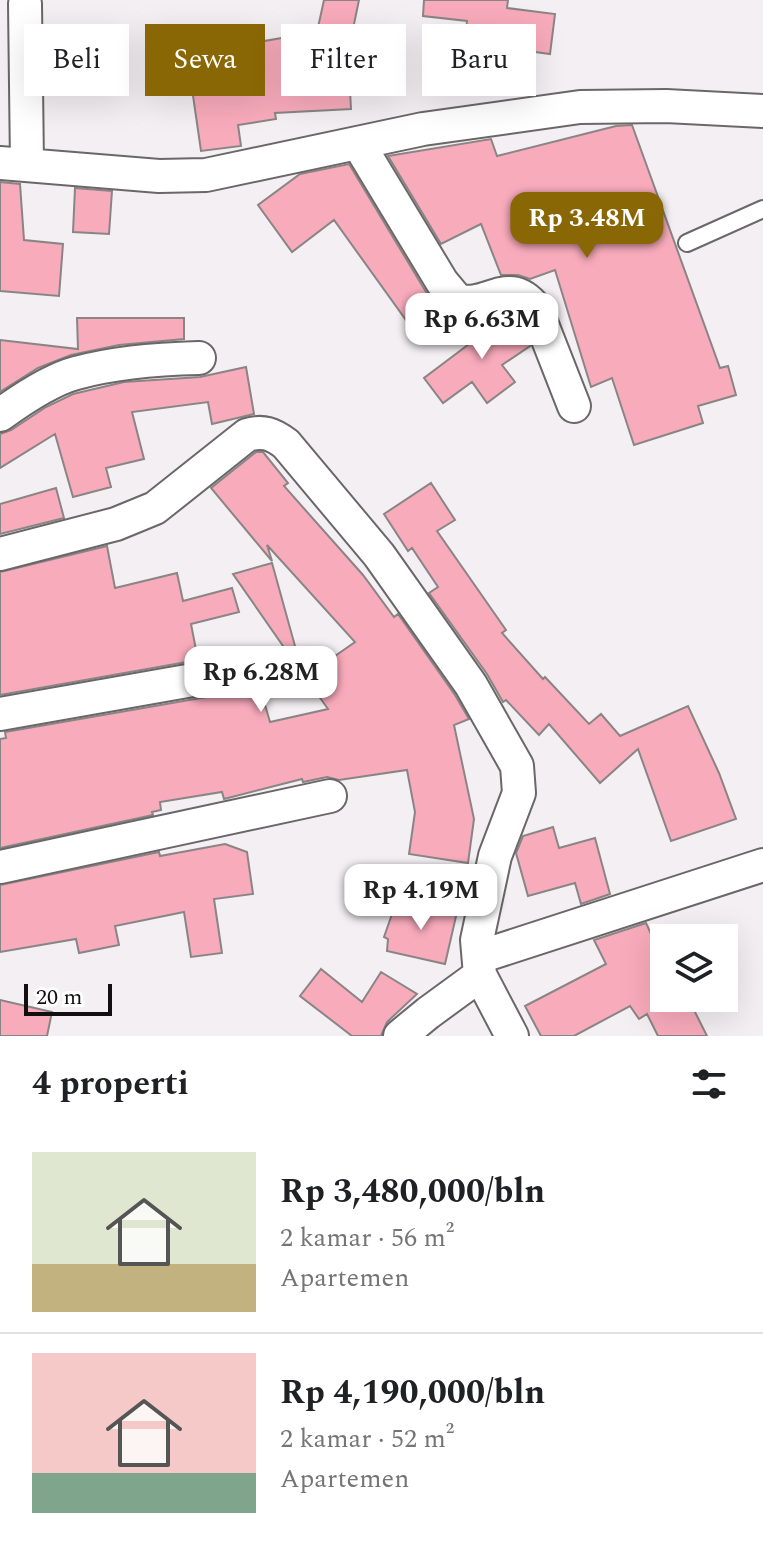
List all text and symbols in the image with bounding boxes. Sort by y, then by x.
chip: Beli [24,24,129,96]
chip: Sewa [145,24,265,96]
chip: Filter [281,24,406,96]
chip: Baru [422,24,536,96]
pin: Rp 3.48M [504,192,670,260]
text: Rp 3.48M [528,198,646,238]
pin: Rp 6.63M [399,293,565,361]
text: Rp 6.63M [423,299,541,339]
pin: Rp 6.28M [178,646,344,714]
text: Rp 6.28M [202,652,320,692]
pin: Rp 4.19M [338,864,504,932]
text: Rp 4.19M [362,870,480,910]
map controls [650,924,738,1012]
button: layers [650,924,738,1012]
scale bar [24,980,112,1016]
text: 20 m [36,981,82,1014]
text: 4 properti [32,1058,189,1110]
icon: filters [687,1062,731,1106]
text: Rp 3,480,000/bln [280,1166,545,1218]
icon: home [96,1184,192,1280]
text: 2 kamar · 56 m² [280,1218,454,1258]
text: Apartemen [280,1258,409,1298]
text: Rp 4,190,000/bln [280,1367,545,1419]
icon: home [96,1385,192,1481]
text: 2 kamar · 52 m² [280,1419,454,1459]
text: Apartemen [280,1459,409,1499]

